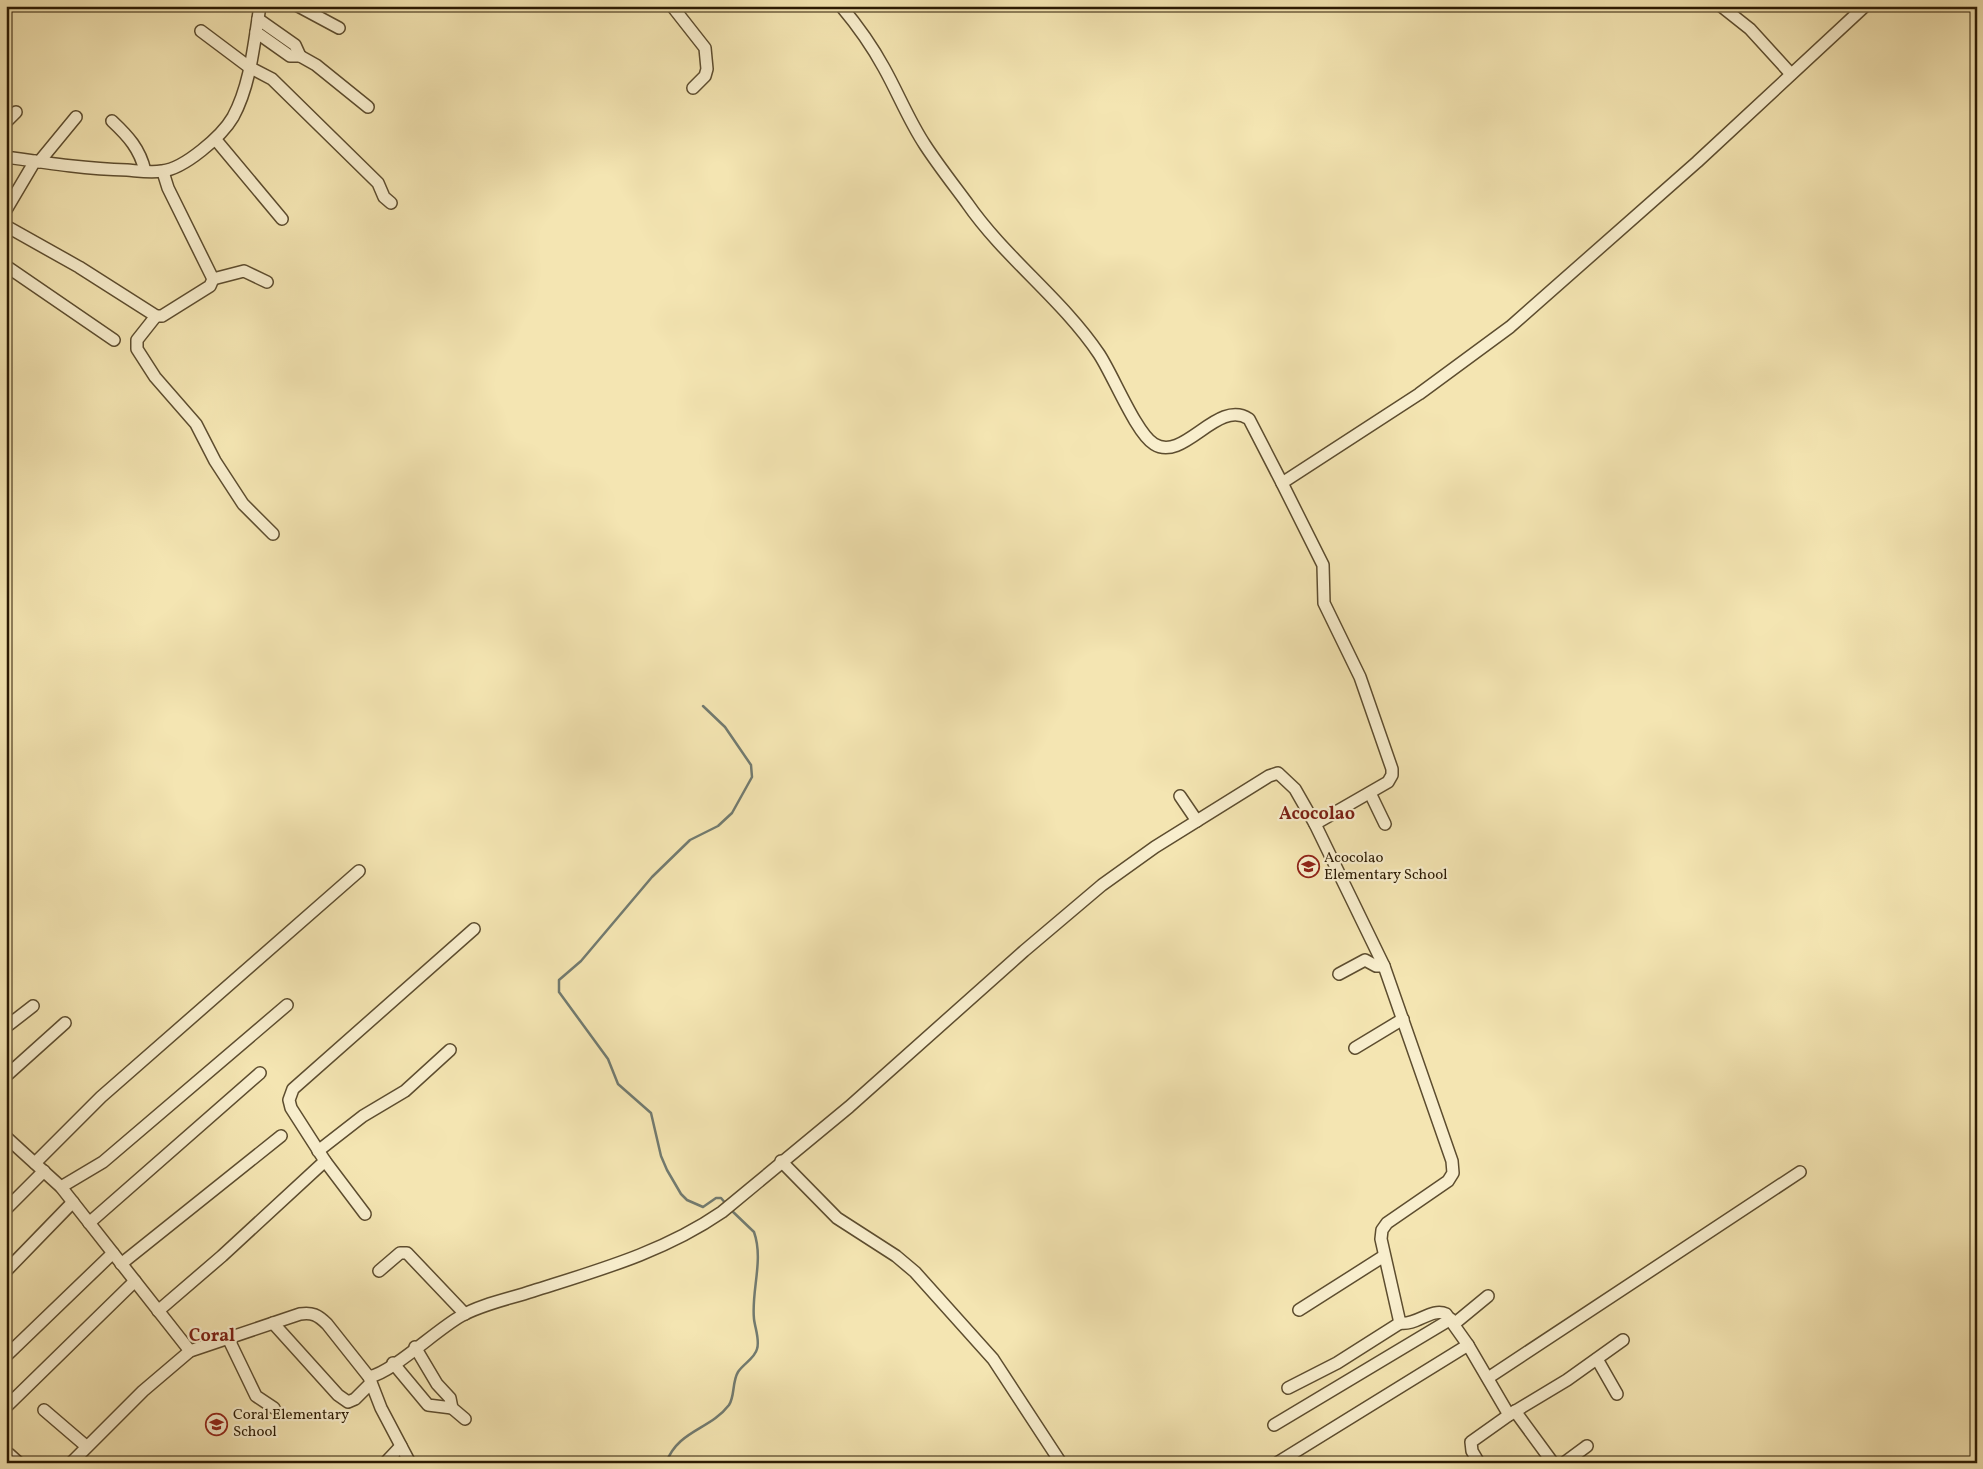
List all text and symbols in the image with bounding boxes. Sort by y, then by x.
district label: Acocolao [1279,802,1355,827]
place label: Acocolao Elementary School [1324,848,1447,886]
school or university icon: Acocolao Elementary School [1296,855,1320,879]
district label: Coral [189,1324,235,1349]
place label: Coral Elementary School [233,1405,349,1443]
school or university icon: Coral Elementary School [205,1412,229,1436]

